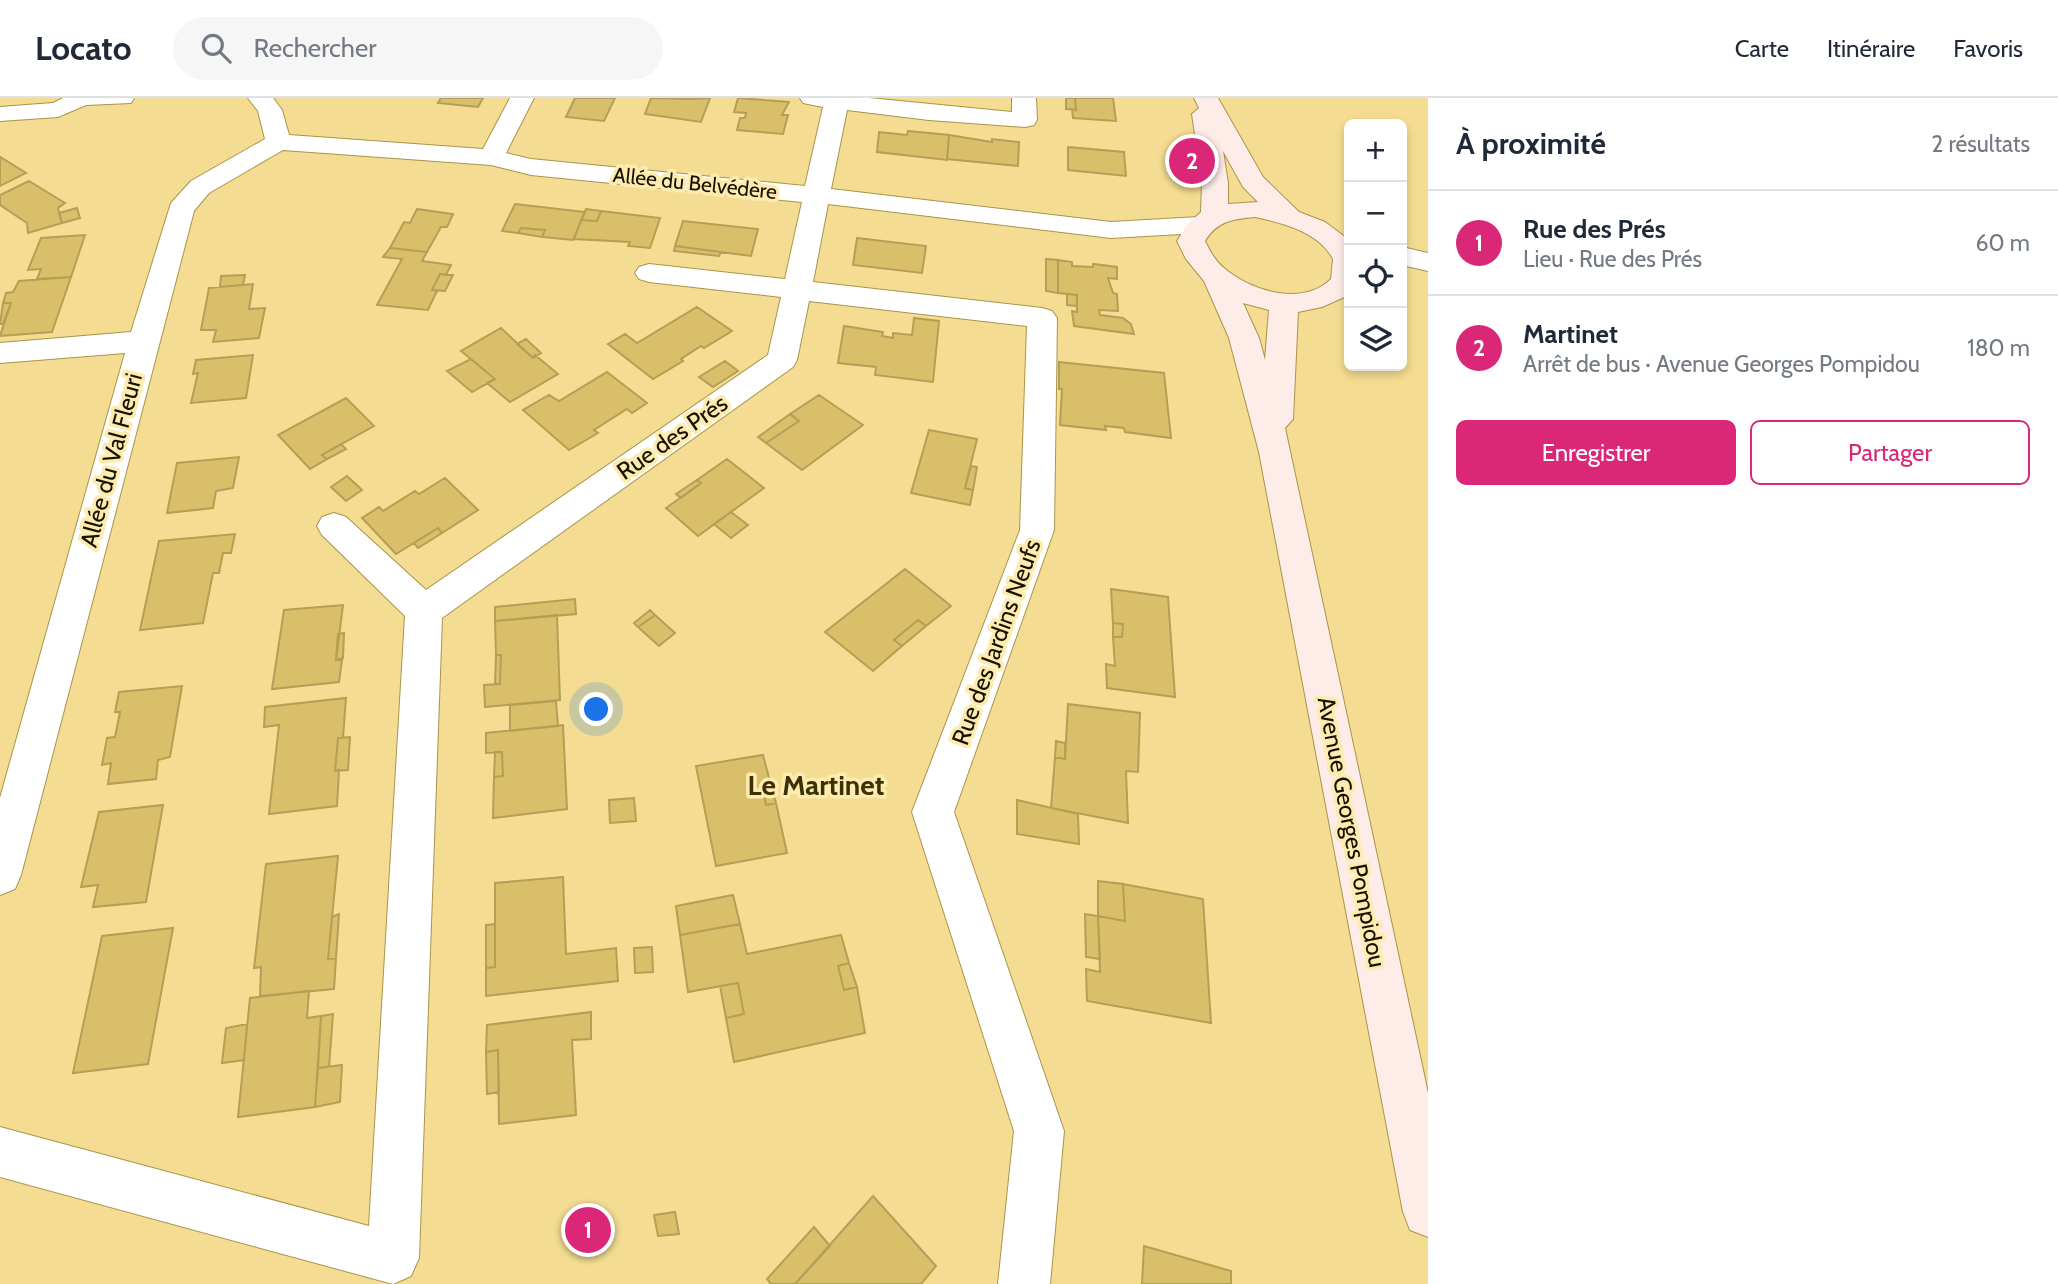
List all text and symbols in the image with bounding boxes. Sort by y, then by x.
search box [173,17,663,80]
text: Locato [35,28,131,68]
icon: search [197,29,235,67]
text: Rechercher [253,32,376,64]
text: Carte [1735,34,1789,63]
text: Itinéraire [1827,34,1915,63]
text: Favoris [1953,34,2023,63]
map controls [1344,119,1407,371]
button: + [1344,119,1407,182]
text: À proximité [1456,125,1606,162]
text: 2 résultats [1931,130,2030,158]
pin: 2 [1169,135,1215,187]
street label: Allée du Belvédère [612,162,778,204]
button: − [1344,182,1407,245]
text: Rue des Prés [1523,213,1666,245]
text: 1 [1475,229,1483,257]
text: 60 m [1976,229,2030,257]
button: locate [1344,245,1407,308]
text: Lieu · Rue des Prés [1523,245,1702,273]
button: layers [1344,308,1407,371]
text: Martinet [1523,318,1618,350]
text: 2 [1473,334,1485,362]
text: 180 m [1967,334,2030,362]
text: Arrêt de bus · Avenue Georges Pompidou [1523,350,1920,378]
street label: Allée du Val Fleuri [74,370,148,550]
street label: Rue des Prés [611,388,733,486]
button: Enregistrer [1456,420,1736,485]
button: Partager [1750,420,2030,485]
street label: Rue des Jardins Neufs [945,535,1047,749]
your location [579,692,613,726]
street label: Avenue Georges Pompidou [1312,694,1392,970]
district label: Le Martinet [748,768,884,802]
pin: 1 [565,1204,611,1256]

